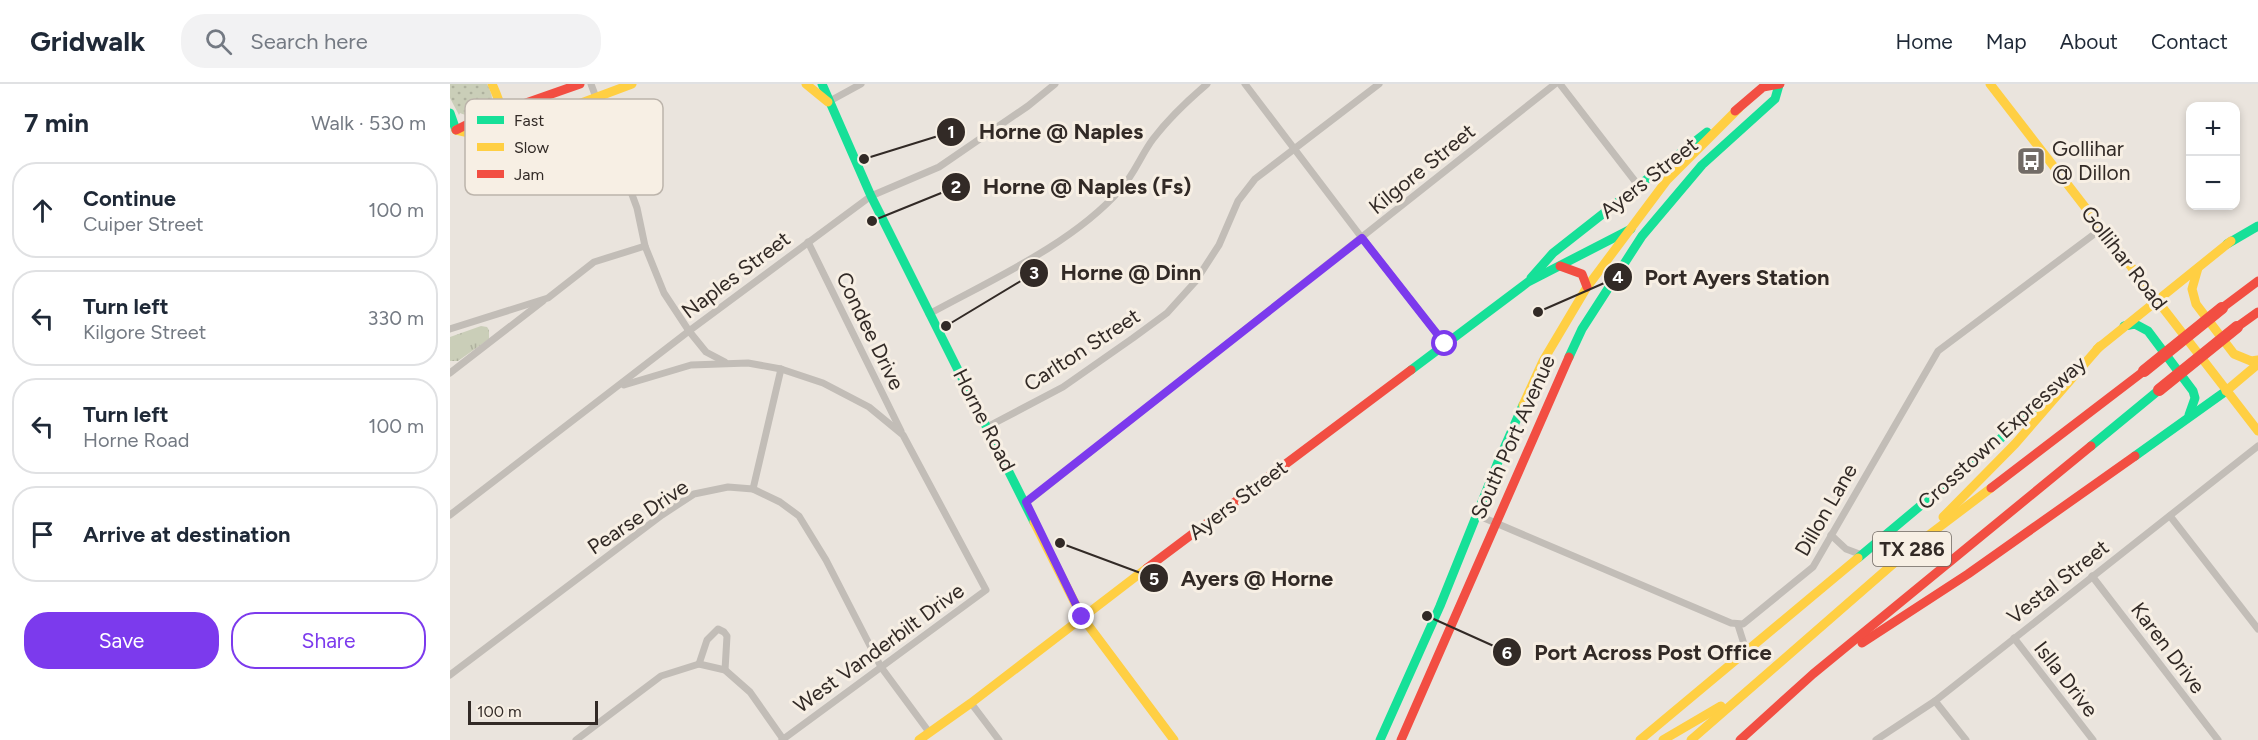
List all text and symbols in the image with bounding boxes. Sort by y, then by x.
search box [181,14,601,68]
text: Gridwalk [30,24,145,58]
icon: search [202,25,235,58]
text: Search here [250,28,368,55]
text: Home [1896,29,1953,54]
text: Map [1986,29,2027,54]
text: About [2060,29,2118,54]
text: Contact [2151,29,2228,54]
legend [465,99,663,195]
map controls [2186,102,2240,210]
button: + [2186,102,2240,156]
text: 7 min [24,107,89,139]
text: Walk · 530 m [311,111,426,135]
text: Fast [514,111,544,130]
callout: Horne @ Naples [936,112,1155,152]
text: Horne @ Naples [979,118,1143,145]
street label: Kilgore Street [1364,118,1480,219]
text: 1 [947,121,955,143]
street label: Ayers Street [1595,132,1703,224]
place label: Gollihar @ Dillon [2052,136,2130,185]
text: Slow [514,138,549,157]
bus stop icon: Gollihar @ Dillon [2015,145,2047,177]
button: − [2186,156,2240,210]
text: Jam [514,165,544,184]
callout: Horne @ Naples (Fs) [941,167,1204,207]
text: Horne @ Naples (Fs) [983,173,1191,200]
text: 2 [951,176,961,198]
text: Continue [83,185,176,212]
icon: ahead [26,194,59,227]
text: 100 m [368,198,424,222]
street label: Gollihar Road [2076,201,2173,315]
text: Cuiper Street [83,212,204,236]
street label: Naples Street [677,226,795,323]
callout: Horne @ Dinn [1019,253,1214,293]
callout: Port Ayers Station [1603,257,1842,297]
text: Horne @ Dinn [1061,259,1201,286]
text: 3 [1029,262,1039,284]
text: Port Ayers Station [1645,264,1829,291]
text: 4 [1612,266,1624,288]
street label: Condee Drive [831,268,910,394]
text: Turn left [83,293,169,320]
icon: left [26,302,59,335]
street label: Carlton Street [1019,303,1144,396]
text: 330 m [367,306,424,330]
text: Kilgore Street [83,320,206,344]
route start [1431,330,1457,356]
street label: Crosstown Expressway [1912,350,2091,515]
street label: South Port Avenue [1465,351,1560,523]
street label: Horne Road [948,364,1021,475]
text: Turn left [83,401,169,428]
icon: left [26,410,59,443]
text: 100 m [368,414,424,438]
text: Horne Road [83,428,189,452]
street label: Ayers Street [1183,454,1292,545]
street label: Dillon Lane [1789,459,1862,560]
street label: Pearse Drive [583,474,693,559]
icon: arrive [26,518,59,551]
text: Arrive at destination [83,521,291,548]
road number: TX 286 [1873,532,1951,566]
street label: Vestal Street [2002,534,2114,629]
callout: Ayers @ Horne [1139,558,1345,598]
text: Ayers @ Horne [1181,565,1333,592]
text: 5 [1149,568,1159,590]
street label: West Vanderbilt Drive [789,577,969,718]
street label: Karen Drive [2126,597,2211,698]
route end [1068,603,1094,629]
button: Save [24,612,219,669]
button: Share [231,612,426,669]
callout: Port Across Post Office [1492,632,1783,672]
street label: Islla Drive [2029,636,2104,722]
text: Port Across Post Office [1534,639,1772,666]
text: 6 [1502,642,1512,664]
scale bar [468,698,598,726]
text: 100 m [477,702,522,721]

